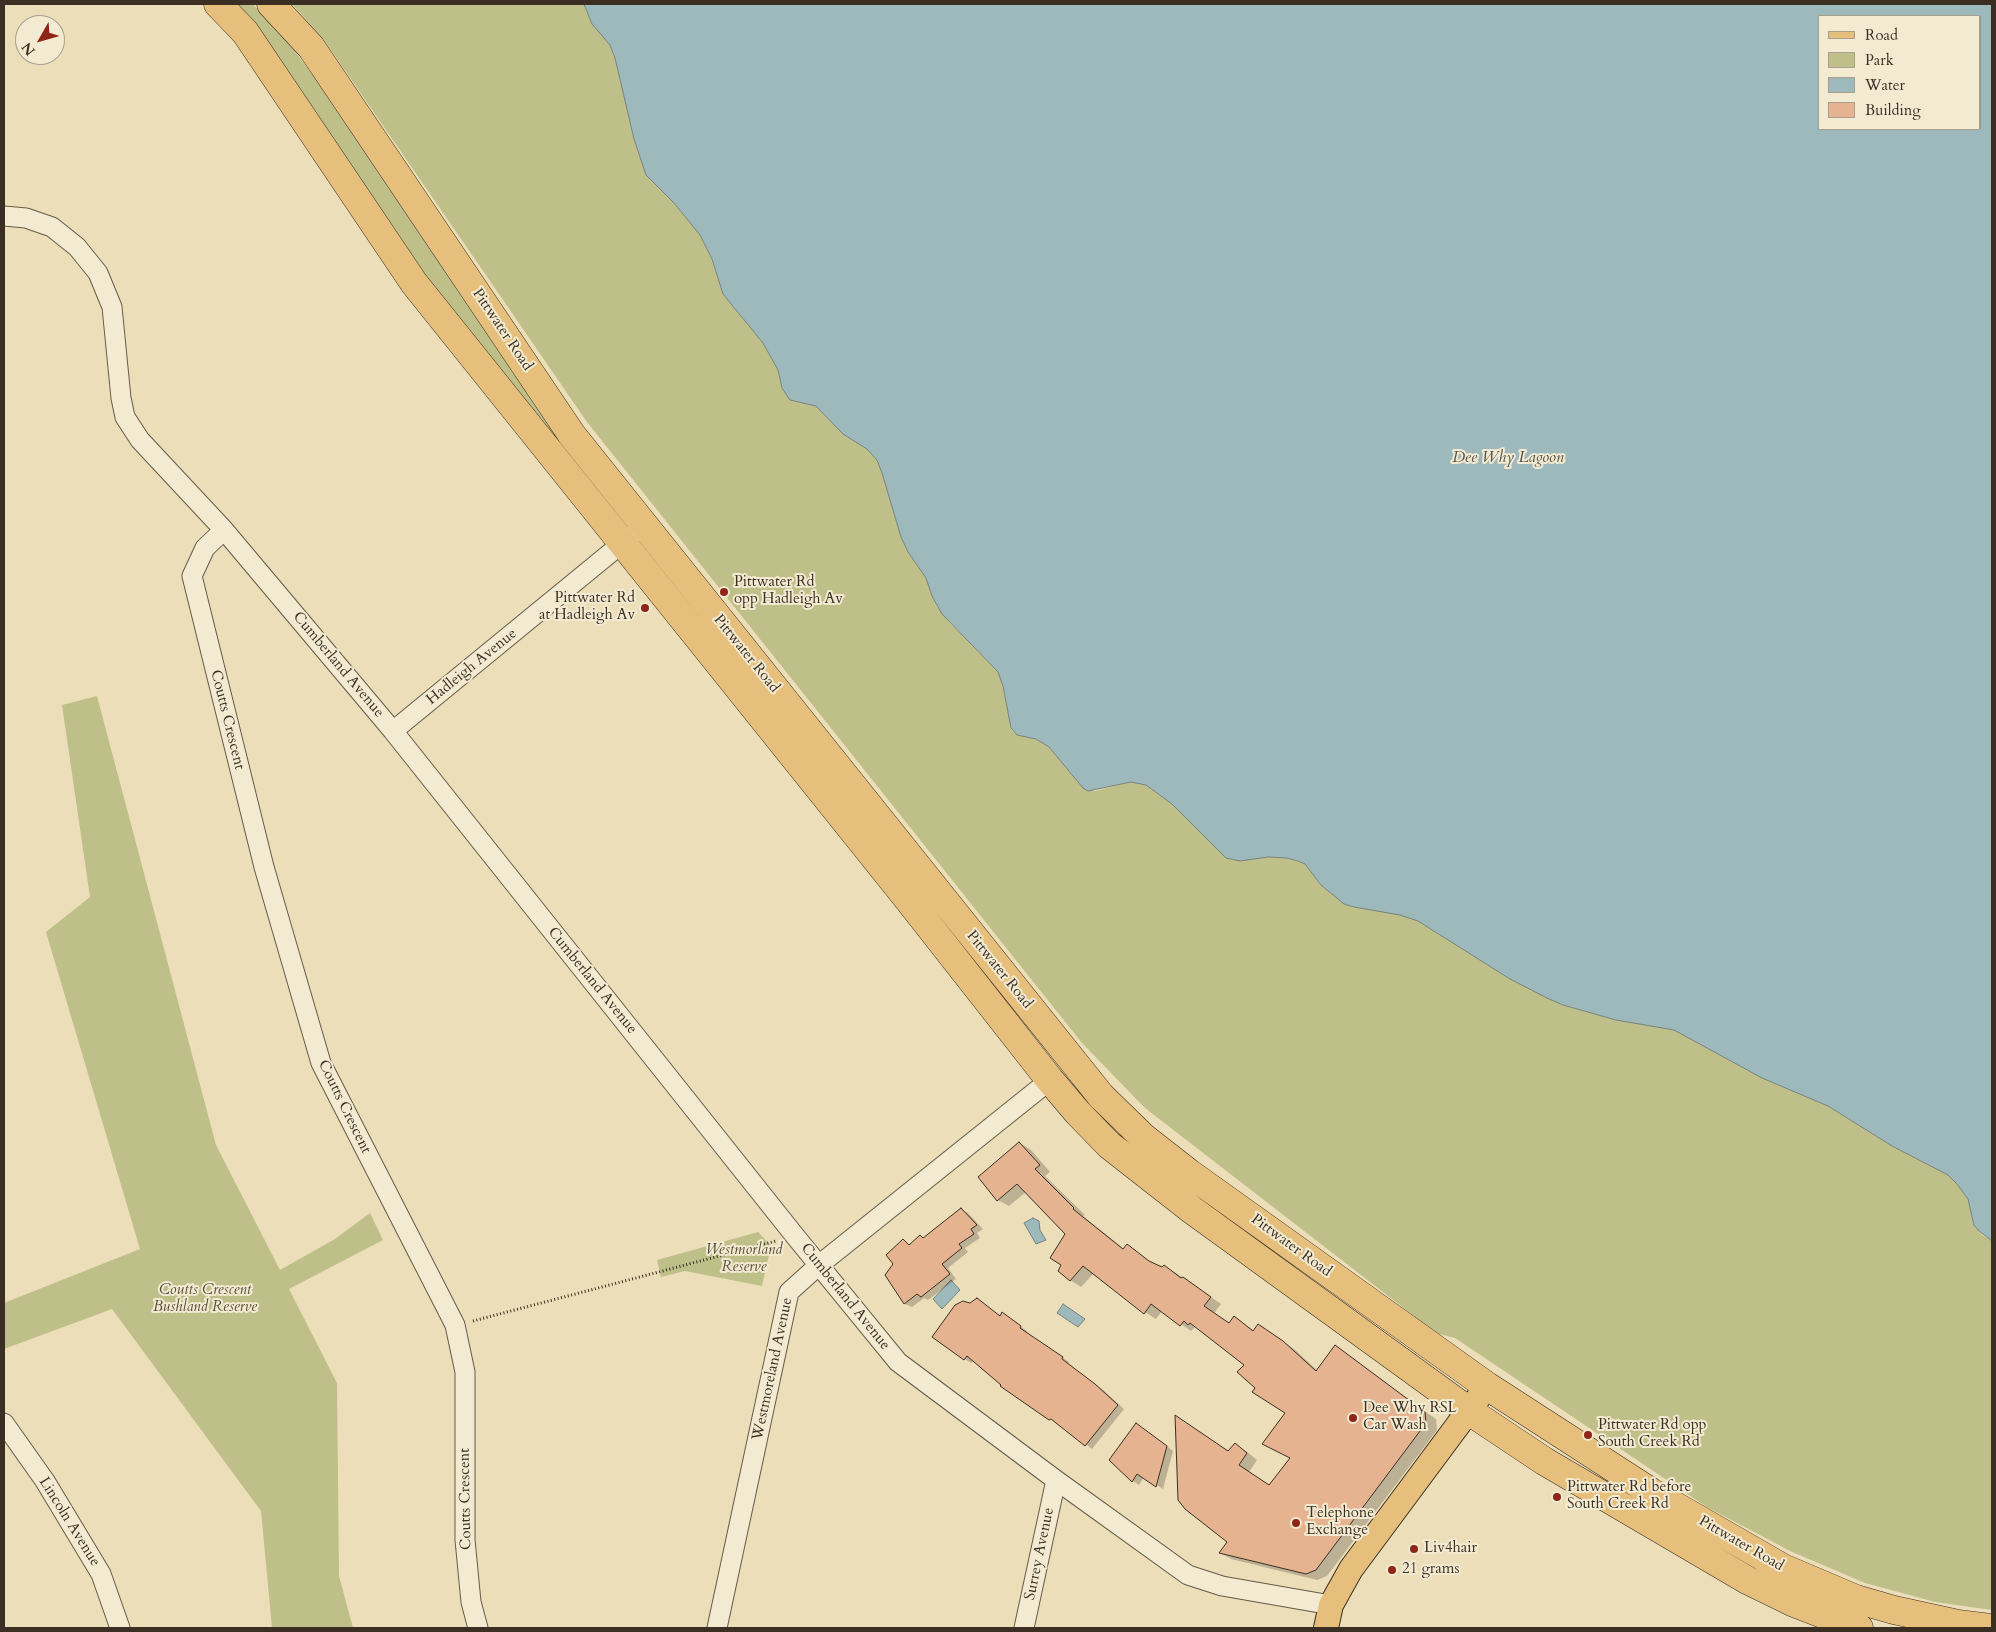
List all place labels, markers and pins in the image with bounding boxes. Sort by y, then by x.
place label: Pittwater Rd opp Hadleigh Av [734,574,843,609]
marker: Pittwater Rd opp Hadleigh Av [718,586,730,598]
place label: Pittwater Rd at Hadleigh Av [539,590,635,625]
marker: Pittwater Rd at Hadleigh Av [639,602,651,614]
place label: Dee Why RSL Car Wash [1363,1400,1457,1435]
marker: Dee Why RSL Car Wash [1347,1412,1359,1424]
place label: Pittwater Rd opp South Creek Rd [1598,1417,1707,1452]
marker: Pittwater Rd opp South Creek Rd [1582,1429,1594,1441]
place label: Pittwater Rd before South Creek Rd [1567,1479,1691,1514]
marker: Pittwater Rd before South Creek Rd [1551,1491,1563,1503]
place label: Telephone Exchange [1306,1505,1374,1540]
marker: Telephone Exchange [1290,1517,1302,1529]
place label: Liv4hair [1424,1540,1477,1558]
marker: Liv4hair [1408,1543,1420,1555]
place label: 21 grams [1402,1561,1459,1579]
marker: 21 grams [1386,1564,1398,1576]

